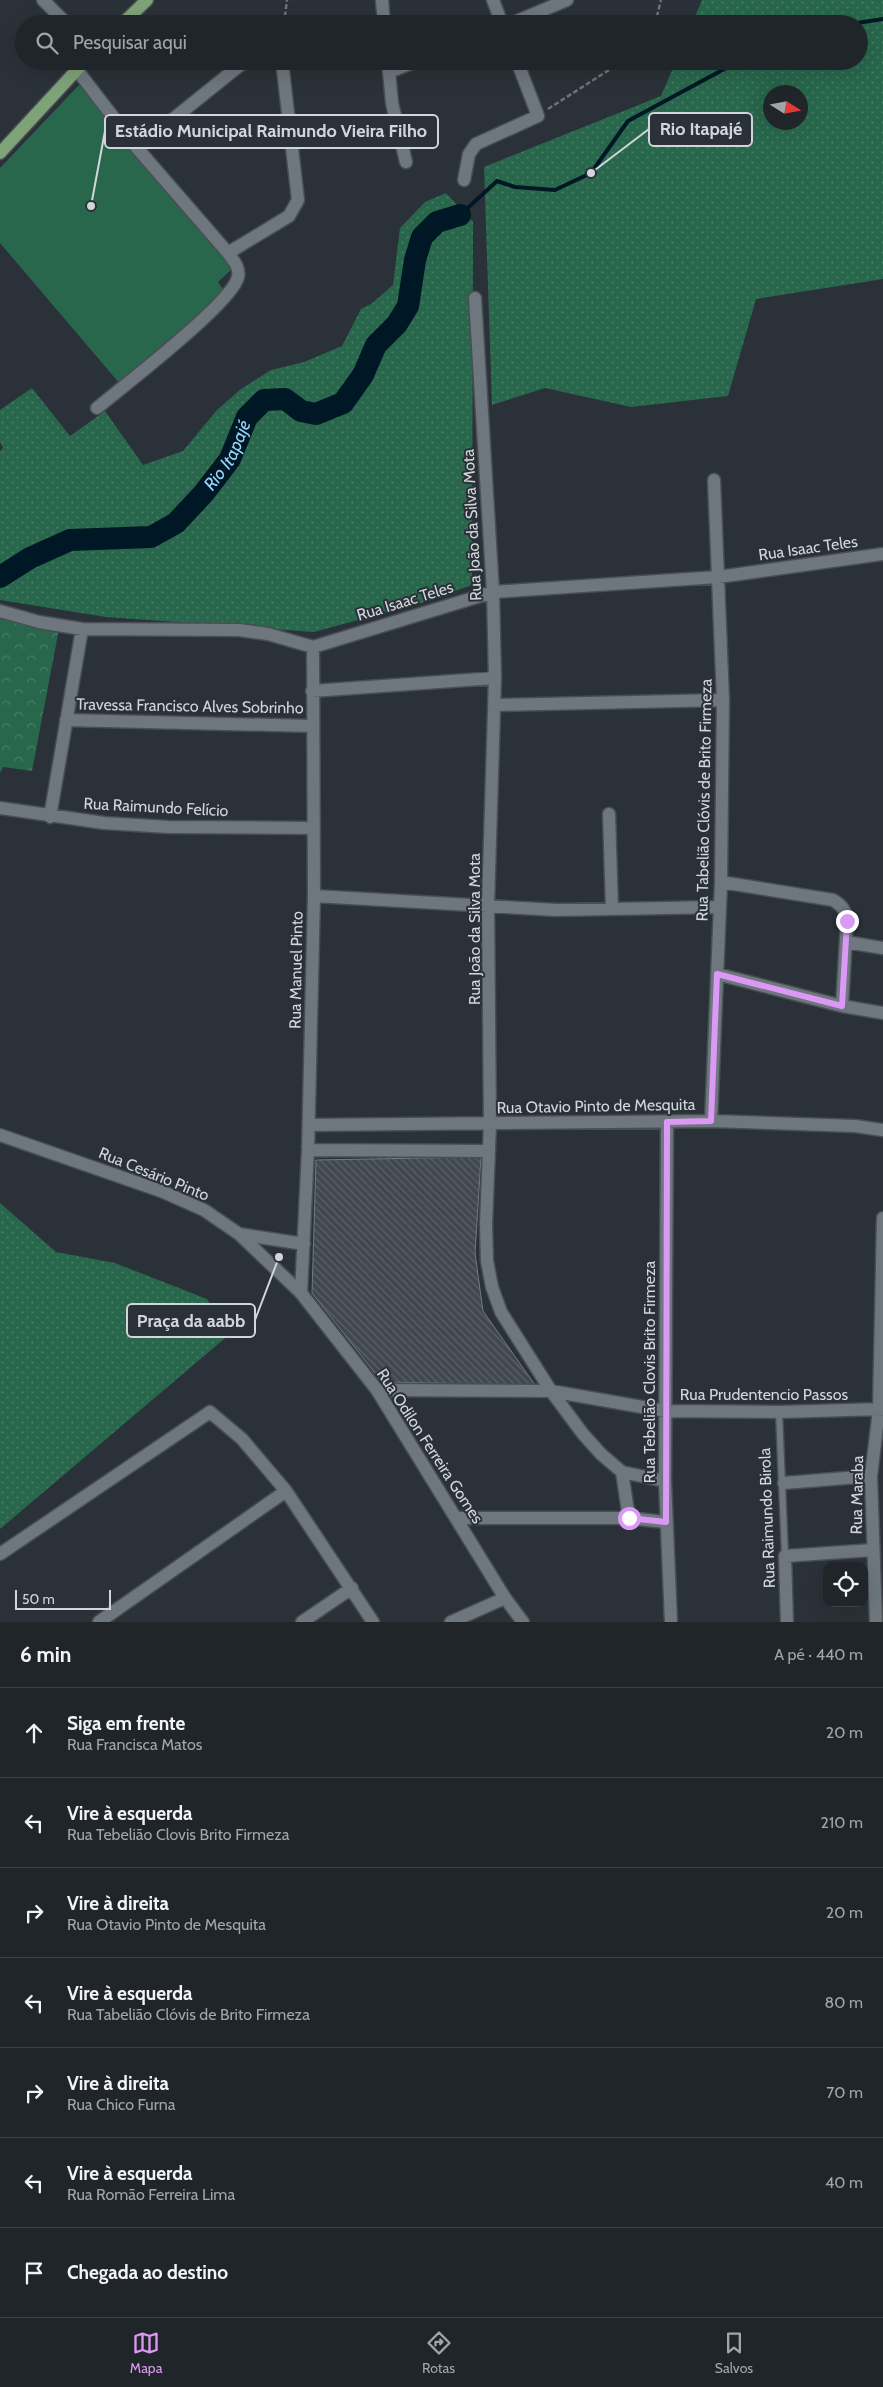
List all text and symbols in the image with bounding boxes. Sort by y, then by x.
search box [15,15,868,70]
icon: search [33,29,61,57]
text: Pesquisar aqui [73,31,187,54]
north arrow [763,85,808,130]
callout: Rio Itapajé [649,113,752,146]
callout: Estádio Municipal Raimundo Vieira Filho [105,115,438,148]
text: Rio Itapajé [660,118,742,140]
text: Estádio Municipal Raimundo Vieira Filho [115,120,427,142]
water label: Rio Itapajé [199,417,256,495]
street label: Rua João da Silva Mota [459,448,485,601]
street label: Rua Isaac Teles [757,532,859,564]
street label: Rua Isaac Teles [354,577,456,625]
street label: Rua Tabelião Clóvis de Brito Firmeza [692,678,716,922]
street label: Travessa Francisco Alves Sobrinho [76,695,304,717]
street label: Rua Raimundo Felício [83,794,229,820]
street label: Rua João da Silva Mota [465,853,484,1005]
route end [836,910,859,933]
street label: Rua Manuel Pinto [285,911,307,1029]
street label: Rua Otavio Pinto de Mesquita [496,1095,696,1117]
street label: Rua Cesário Pinto [96,1143,212,1205]
street label: Rua Tebelião Clovis Brito Firmeza [640,1261,659,1483]
callout: Praça da aabb [127,1304,255,1337]
text: Praça da aabb [137,1310,245,1332]
street label: Rua Odilon Ferreira Gomes [373,1365,487,1527]
street label: Rua Prudentencio Passos [680,1385,849,1404]
street label: Rua Raimundo Birola [755,1447,779,1588]
street label: Rua Maraba [847,1455,867,1535]
route start [618,1507,641,1530]
map controls [823,1562,868,1607]
button: locate [823,1562,868,1607]
scale bar [15,1587,111,1610]
text: 50 m [22,1590,55,1608]
text: 6 min [20,1642,71,1667]
text: A pé · 440 m [774,1645,863,1664]
text: Siga em frente [67,1712,185,1735]
icon: ahead [20,1719,48,1747]
text: 20 m [826,1723,863,1742]
text: Rua Francisca Matos [67,1735,202,1754]
text: Vire à esquerda [67,1802,193,1825]
icon: left [20,1809,48,1837]
text: 210 m [821,1813,863,1832]
text: Rua Tebelião Clovis Brito Firmeza [67,1825,289,1844]
text: Vire à direita [67,1892,169,1915]
icon: right [20,1899,48,1927]
text: 20 m [826,1903,863,1922]
text: Rua Otavio Pinto de Mesquita [67,1915,266,1934]
text: Vire à esquerda [67,1982,193,2005]
icon: left [20,1989,48,2017]
text: 80 m [825,1993,863,2012]
text: Rua Tabelião Clóvis de Brito Firmeza [67,2005,310,2024]
text: Vire à direita [67,2072,169,2095]
icon: right [20,2079,48,2107]
text: 70 m [826,2083,863,2102]
text: Rua Chico Furna [67,2095,175,2114]
text: Vire à esquerda [67,2162,193,2185]
icon: left [20,2169,48,2197]
text: 40 m [825,2173,863,2192]
text: Rua Romão Ferreira Lima [67,2185,235,2204]
icon: arrive [20,2259,48,2287]
text: Chegada ao destino [67,2261,228,2284]
tab: Mapa [130,2329,162,2377]
tab: Rotas [422,2329,455,2377]
tab: Salvos [715,2329,753,2377]

